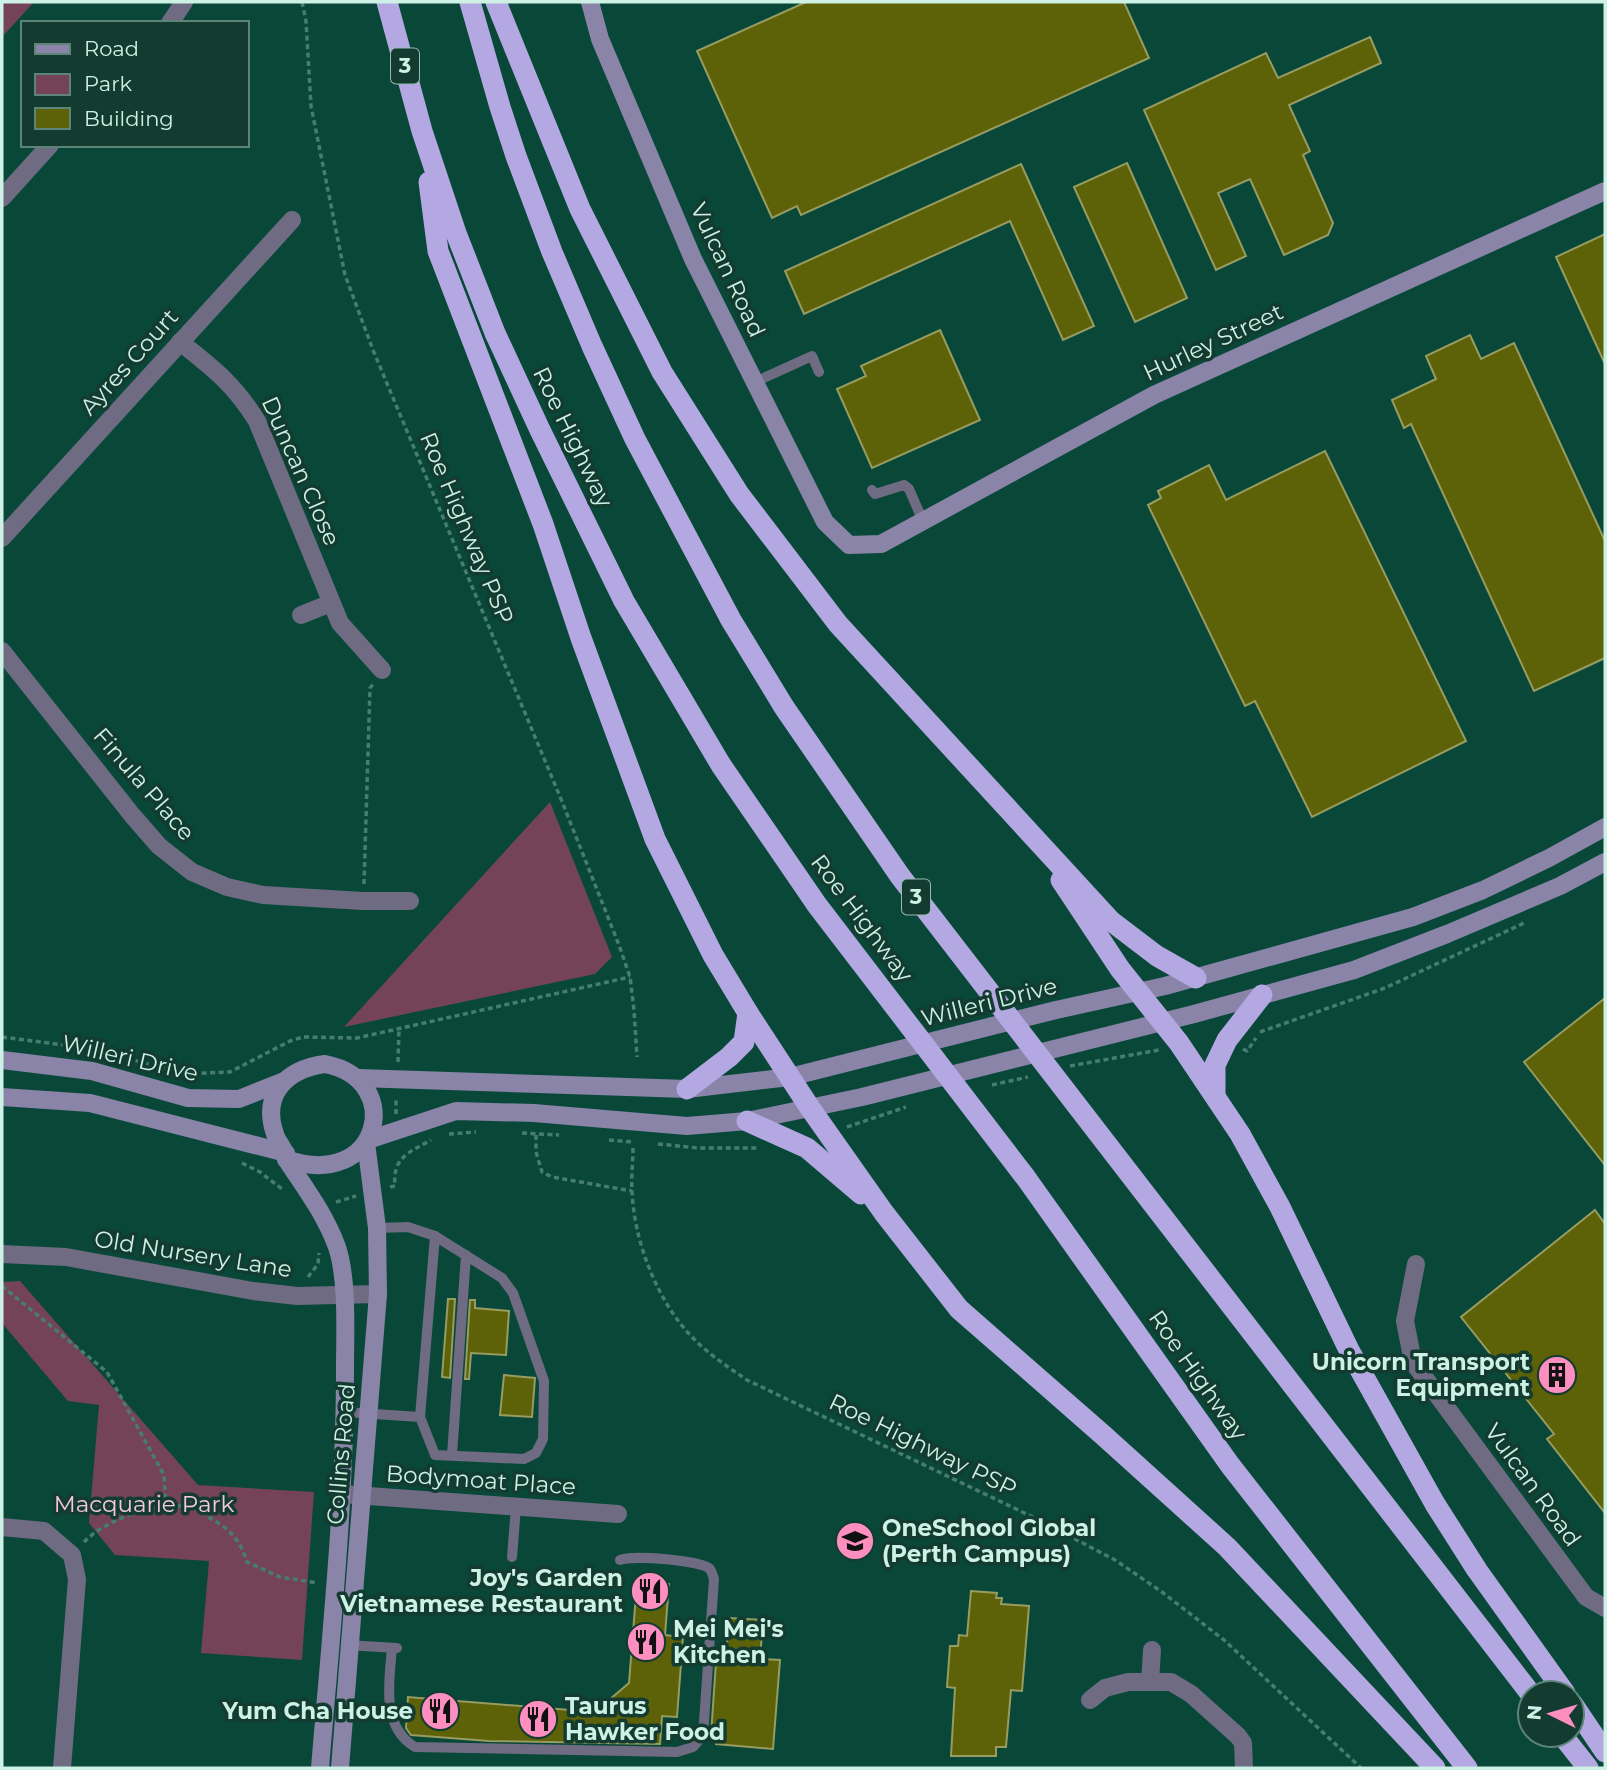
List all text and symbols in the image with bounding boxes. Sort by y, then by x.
legend [21,21,248,147]
text: Road [84,36,139,61]
road number: 3 [391,48,419,84]
text: Park [84,71,132,96]
text: Building [84,106,174,131]
street label: Vulcan Road [685,198,771,342]
street label: Hurley Street [1139,297,1287,387]
street label: Ayres Court [74,303,184,421]
street label: Roe Highway [527,362,619,512]
street label: Duncan Close [256,392,346,550]
street label: Roe Highway PSP [414,428,520,628]
street label: Finula Place [87,722,201,846]
street label: Roe Highway [805,849,919,988]
road number: 3 [902,880,930,914]
street label: Willeri Drive [918,972,1060,1032]
street label: Willeri Drive [59,1029,201,1087]
street label: Old Nursery Lane [92,1225,294,1283]
street label: Roe Highway [1143,1305,1253,1446]
place label: Unicorn Transport Equipment [1312,1348,1530,1402]
building icon: Unicorn Transport Equipment [1536,1354,1578,1396]
street label: Collins Road [321,1382,361,1526]
street label: Roe Highway PSP [825,1387,1021,1503]
street label: Vulcan Road [1479,1418,1587,1552]
street label: Bodymoat Place [385,1459,577,1501]
park label: Macquarie Park [54,1490,235,1518]
place label: OneSchool Global (Perth Campus) [882,1514,1096,1568]
school or university icon: OneSchool Global (Perth Campus) [834,1520,876,1562]
place label: Joy's Garden Vietnamese Restaurant [339,1564,623,1618]
restaurant icon: Joy's Garden Vietnamese Restaurant [629,1570,671,1612]
place label: Mei Mei's Kitchen [673,1615,784,1669]
restaurant icon: Mei Mei's Kitchen [625,1621,667,1663]
north arrow [1516,1679,1586,1749]
restaurant icon: Yum Cha House [419,1690,461,1732]
place label: Taurus Hawker Food [565,1692,725,1746]
place label: Yum Cha House [221,1697,413,1725]
restaurant icon: Taurus Hawker Food [517,1698,559,1740]
text: N [1522,1704,1547,1721]

